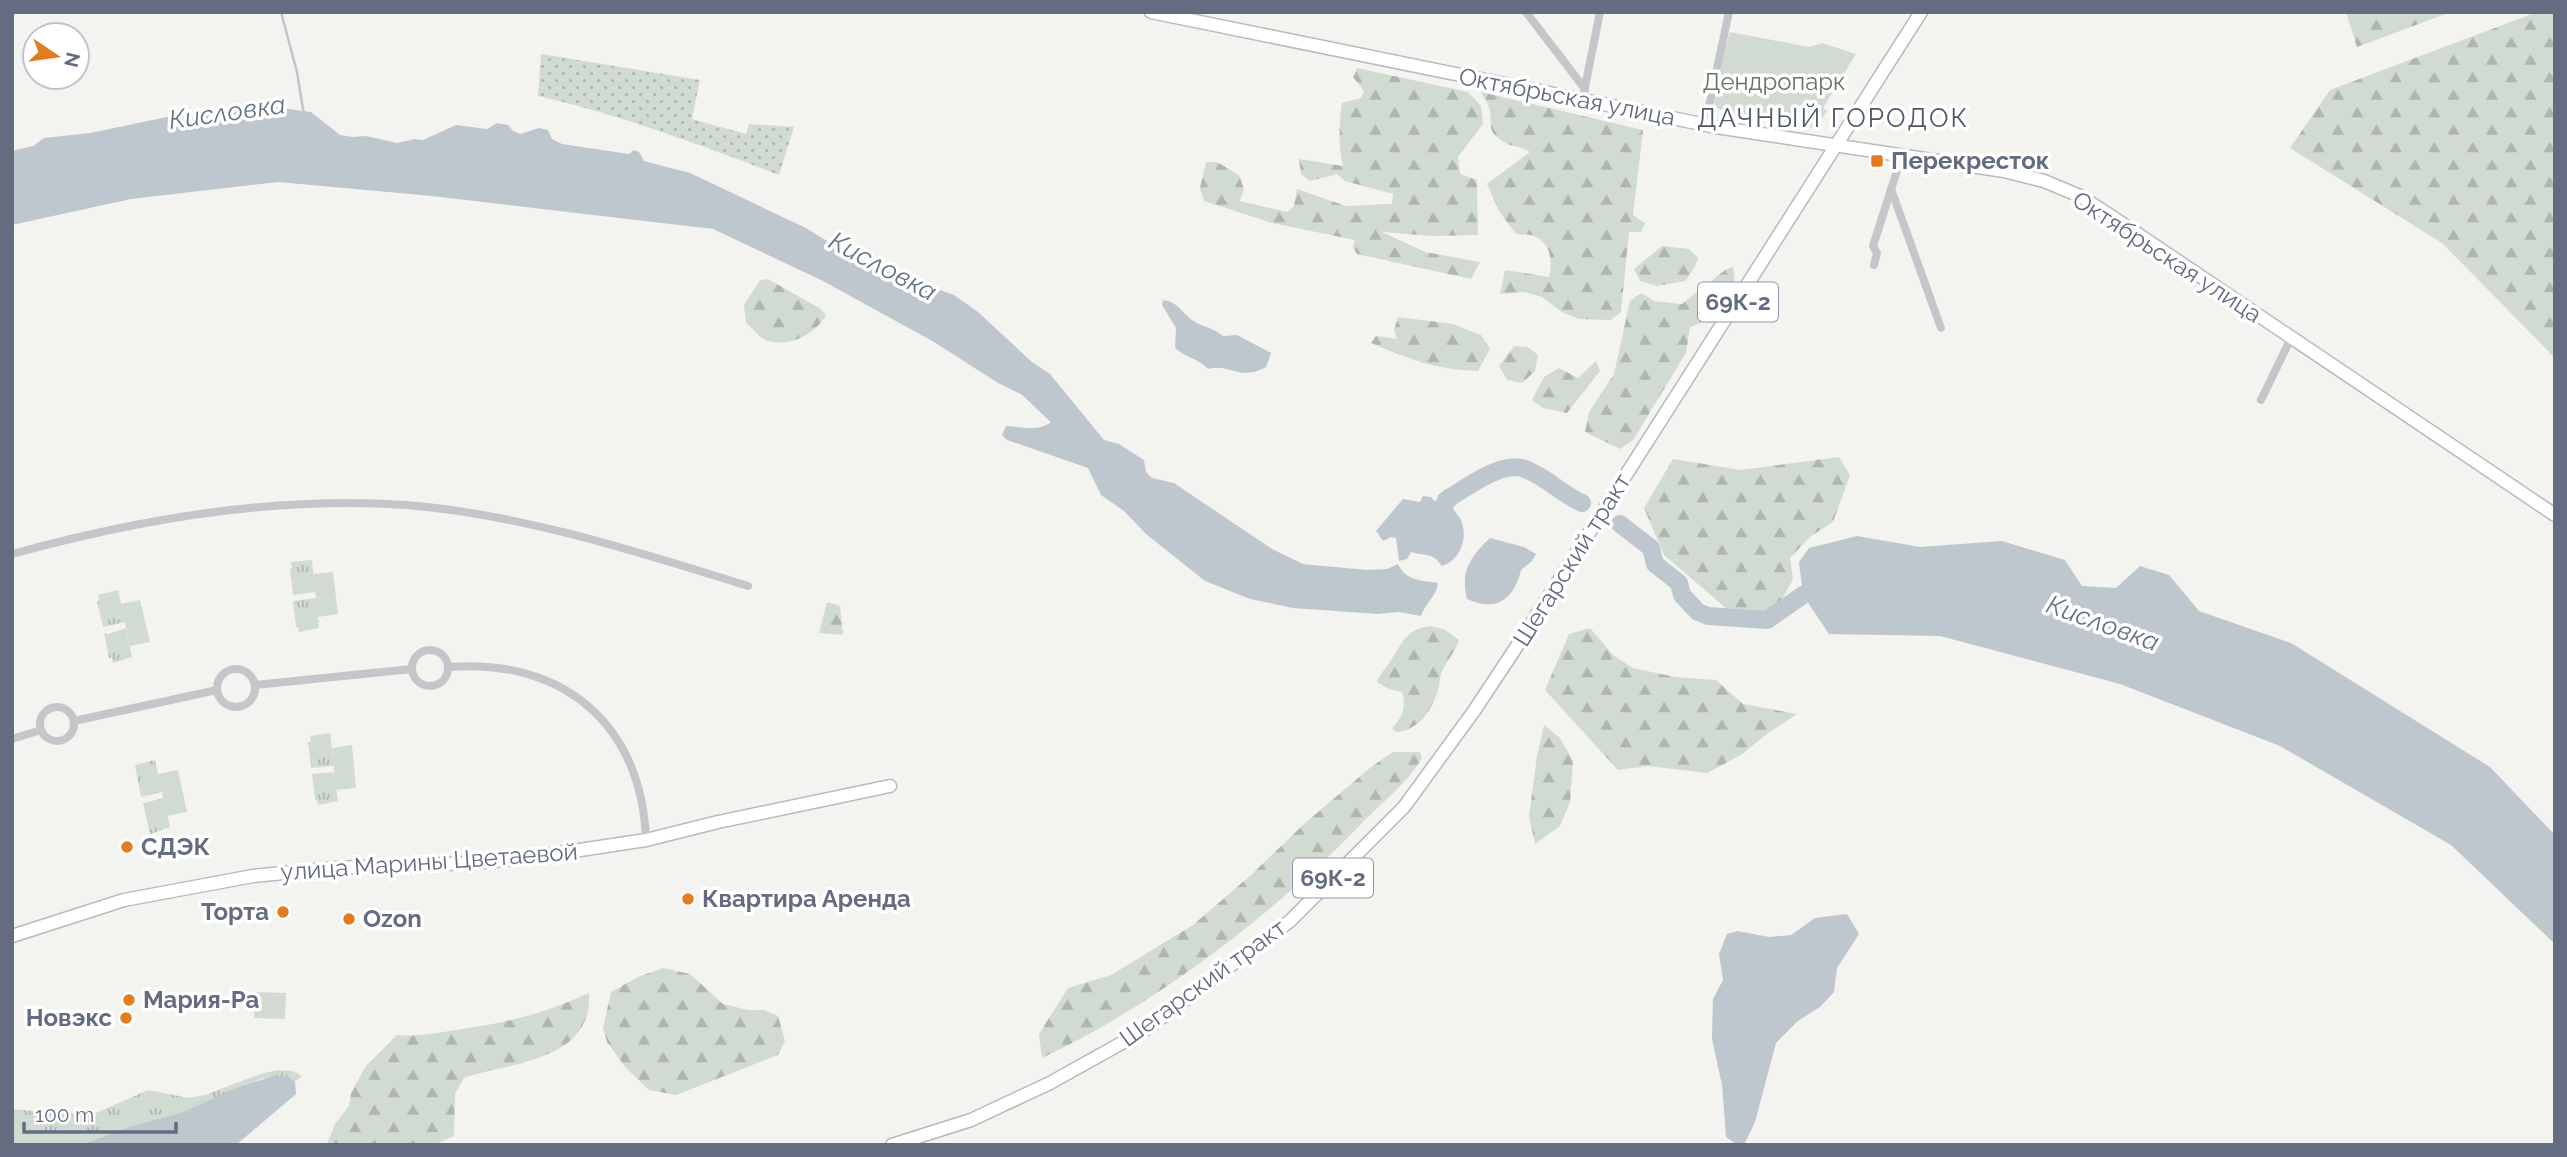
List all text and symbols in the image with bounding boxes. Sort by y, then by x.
north arrow [21,21,91,91]
text: N [60,50,85,69]
street label: Октябрьская улица [1457,61,1678,132]
park label: Дендропарк [1702,67,1846,96]
water label: Кисловка [167,89,287,135]
district label: ДАЧНЫЙ ГОРОДОК [1697,103,1969,133]
place label: Перекресток [1891,146,2050,175]
marker: Перекресток [1869,153,1885,169]
street label: Октябрьская улица [2067,185,2267,329]
water label: Кисловка [824,225,942,307]
road number: 69К-2 [1698,282,1778,322]
street label: Шегарский тракт [1507,468,1637,651]
water label: Кисловка [2043,589,2163,657]
place label: СДЭК [141,832,210,861]
street label: улица Марины Цветаевой [279,837,579,886]
marker: СДЭК [119,839,135,855]
road number: 69К-2 [1293,858,1373,898]
place label: Квартира Аренда [702,884,911,913]
marker: Квартира Аренда [680,891,696,907]
place label: Торта [201,897,269,926]
marker: Торта [275,904,291,920]
place label: Ozon [363,904,422,933]
marker: Ozon [341,911,357,927]
street label: Шегарский тракт [1114,912,1292,1053]
place label: Мария-Ра [143,985,260,1014]
marker: Мария-Ра [121,992,137,1008]
place label: Новэкс [26,1003,112,1032]
marker: Новэкс [118,1010,134,1026]
scale bar [24,1090,177,1134]
text: 100 m [35,1102,94,1127]

